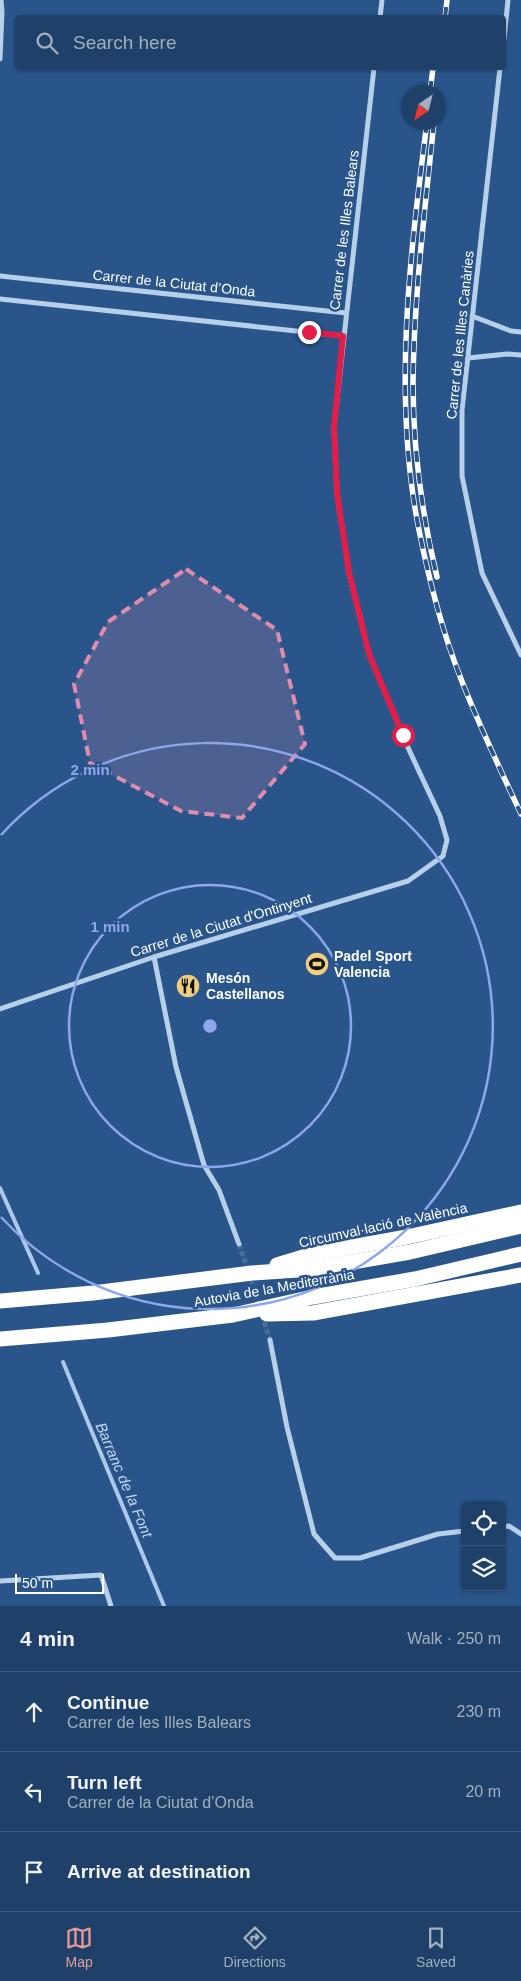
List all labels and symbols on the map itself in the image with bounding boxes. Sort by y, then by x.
north arrow [401,85,446,130]
street label: Carrer de les Illes Balears [326,149,362,311]
street label: Carrer de les Illes Canàries [443,250,477,420]
street label: Carrer de la Ciutat d’Onda [92,267,256,300]
route end [298,321,321,344]
route start [392,724,415,747]
text: 2 min [70,761,110,778]
street label: Carrer de la Ciutat d'Ontinyent [128,890,314,960]
text: 1 min [90,918,130,935]
place label: Padel Sport Valencia [334,948,412,980]
sports icon: Padel Sport Valencia [304,951,330,977]
place label: Mesón Castellanos [206,970,285,1002]
restaurant icon: Mesón Castellanos [175,973,201,999]
centre of rings [201,1017,219,1035]
street label: Circumval·lació de València [297,1199,469,1251]
street label: Autovia de la Mediterrània [193,1266,356,1310]
water label: Barranc de la Font [93,1420,157,1541]
scale bar [15,1571,104,1594]

